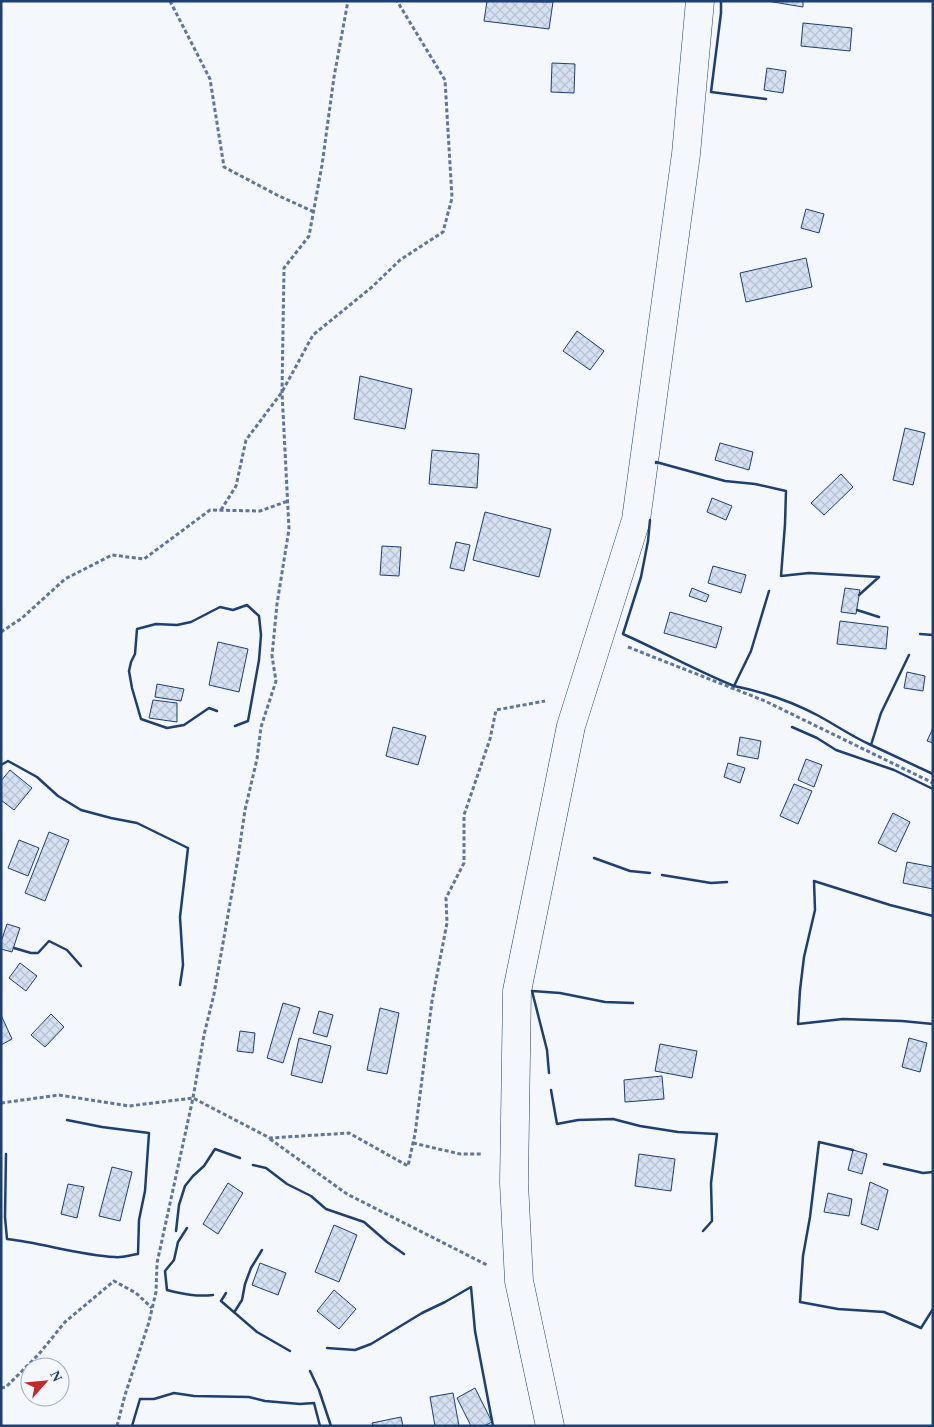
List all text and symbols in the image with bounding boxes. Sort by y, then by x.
north arrow [20,1357,70,1407]
text: N [47,1368,65,1384]

